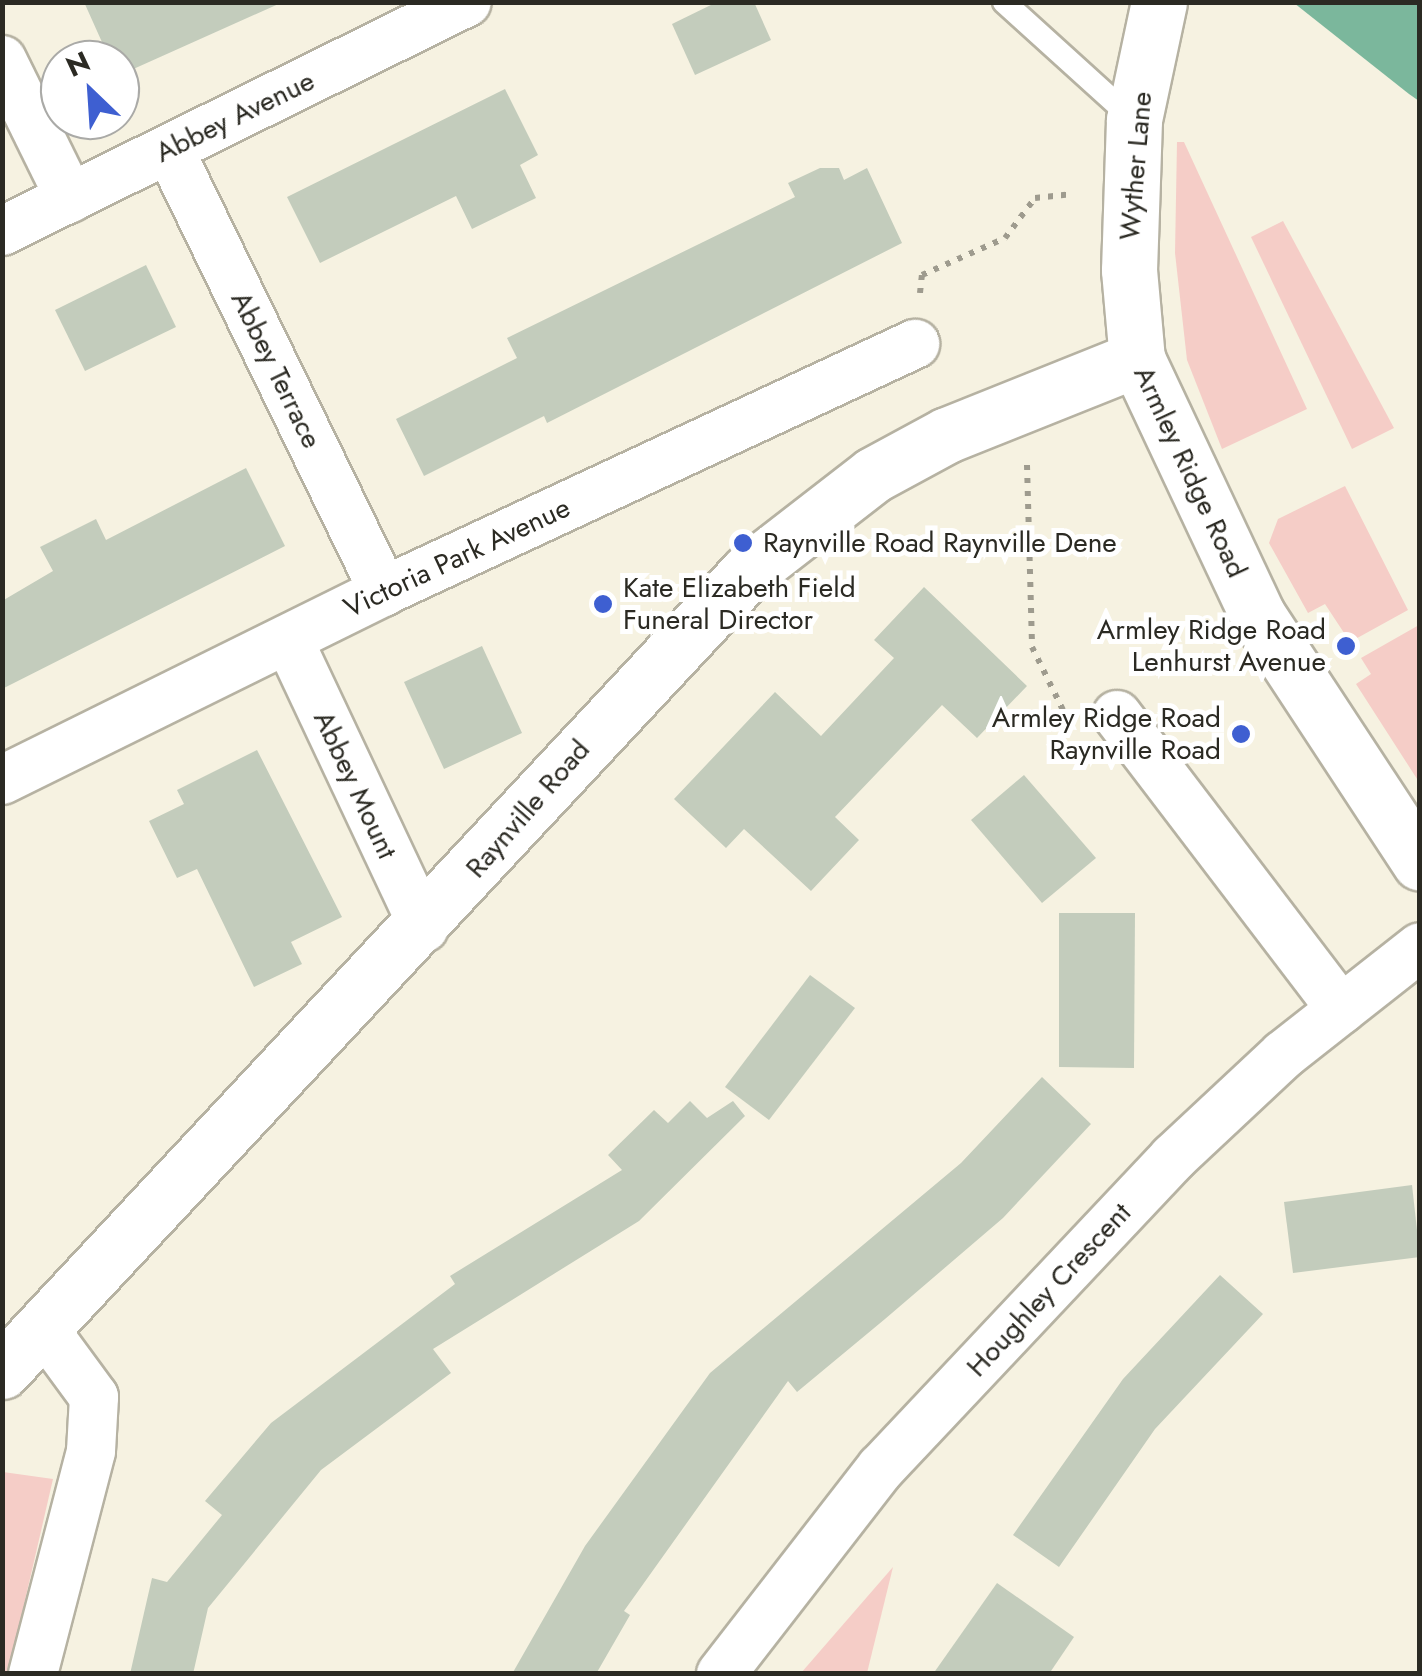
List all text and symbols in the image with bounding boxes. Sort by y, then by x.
north arrow [40,40,140,140]
text: N [59,41,97,87]
street label: Abbey Avenue [150,64,320,170]
street label: Wyther Lane [1113,90,1159,242]
street label: Abbey Terrace [224,286,328,454]
street label: Armley Ridge Road [1126,361,1254,583]
street label: Victoria Park Avenue [339,491,575,625]
place label: Raynville Road Raynville Dene [763,526,1117,560]
marker: Raynville Road Raynville Dene [732,532,754,554]
place label: Kate Elizabeth Field Funeral Director [623,571,856,637]
marker: Kate Elizabeth Field Funeral Director [592,593,614,615]
place label: Armley Ridge Road Lenhurst Avenue [1097,613,1326,679]
marker: Armley Ridge Road Lenhurst Avenue [1335,635,1357,657]
place label: Armley Ridge Road Raynville Road [992,701,1221,767]
street label: Abbey Mount [306,706,404,864]
marker: Armley Ridge Road Raynville Road [1230,723,1252,745]
street label: Raynville Road [459,733,597,885]
street label: Houghley Crescent [960,1196,1138,1384]

